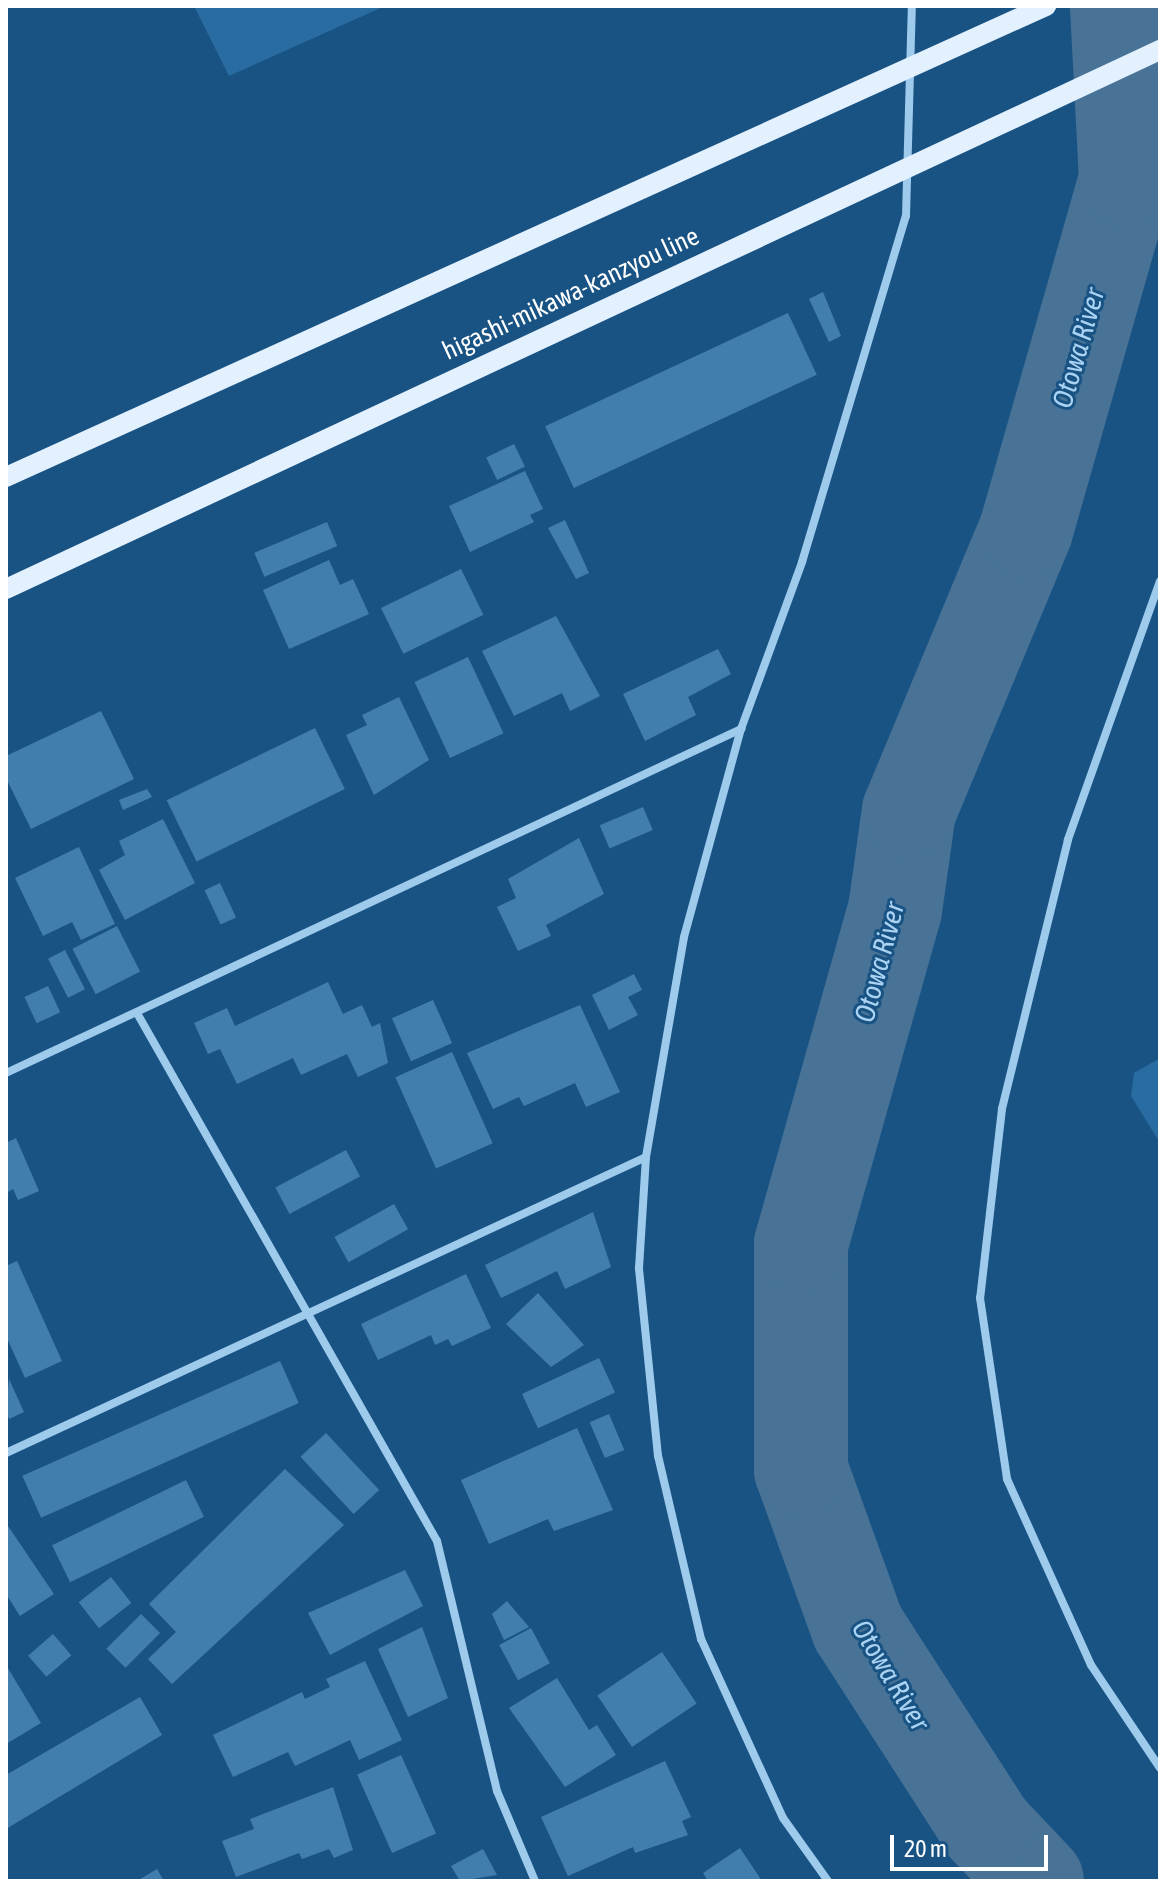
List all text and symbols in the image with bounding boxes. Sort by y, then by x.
street label: higashi-mikawa-kanzyou line [438,221,704,367]
water label: Otowa River [1045,284,1111,412]
water label: Otowa River [847,898,911,1026]
water label: Otowa River [845,1614,937,1736]
scale bar [894,1819,1052,1869]
text: 20 m [904,1835,947,1862]

